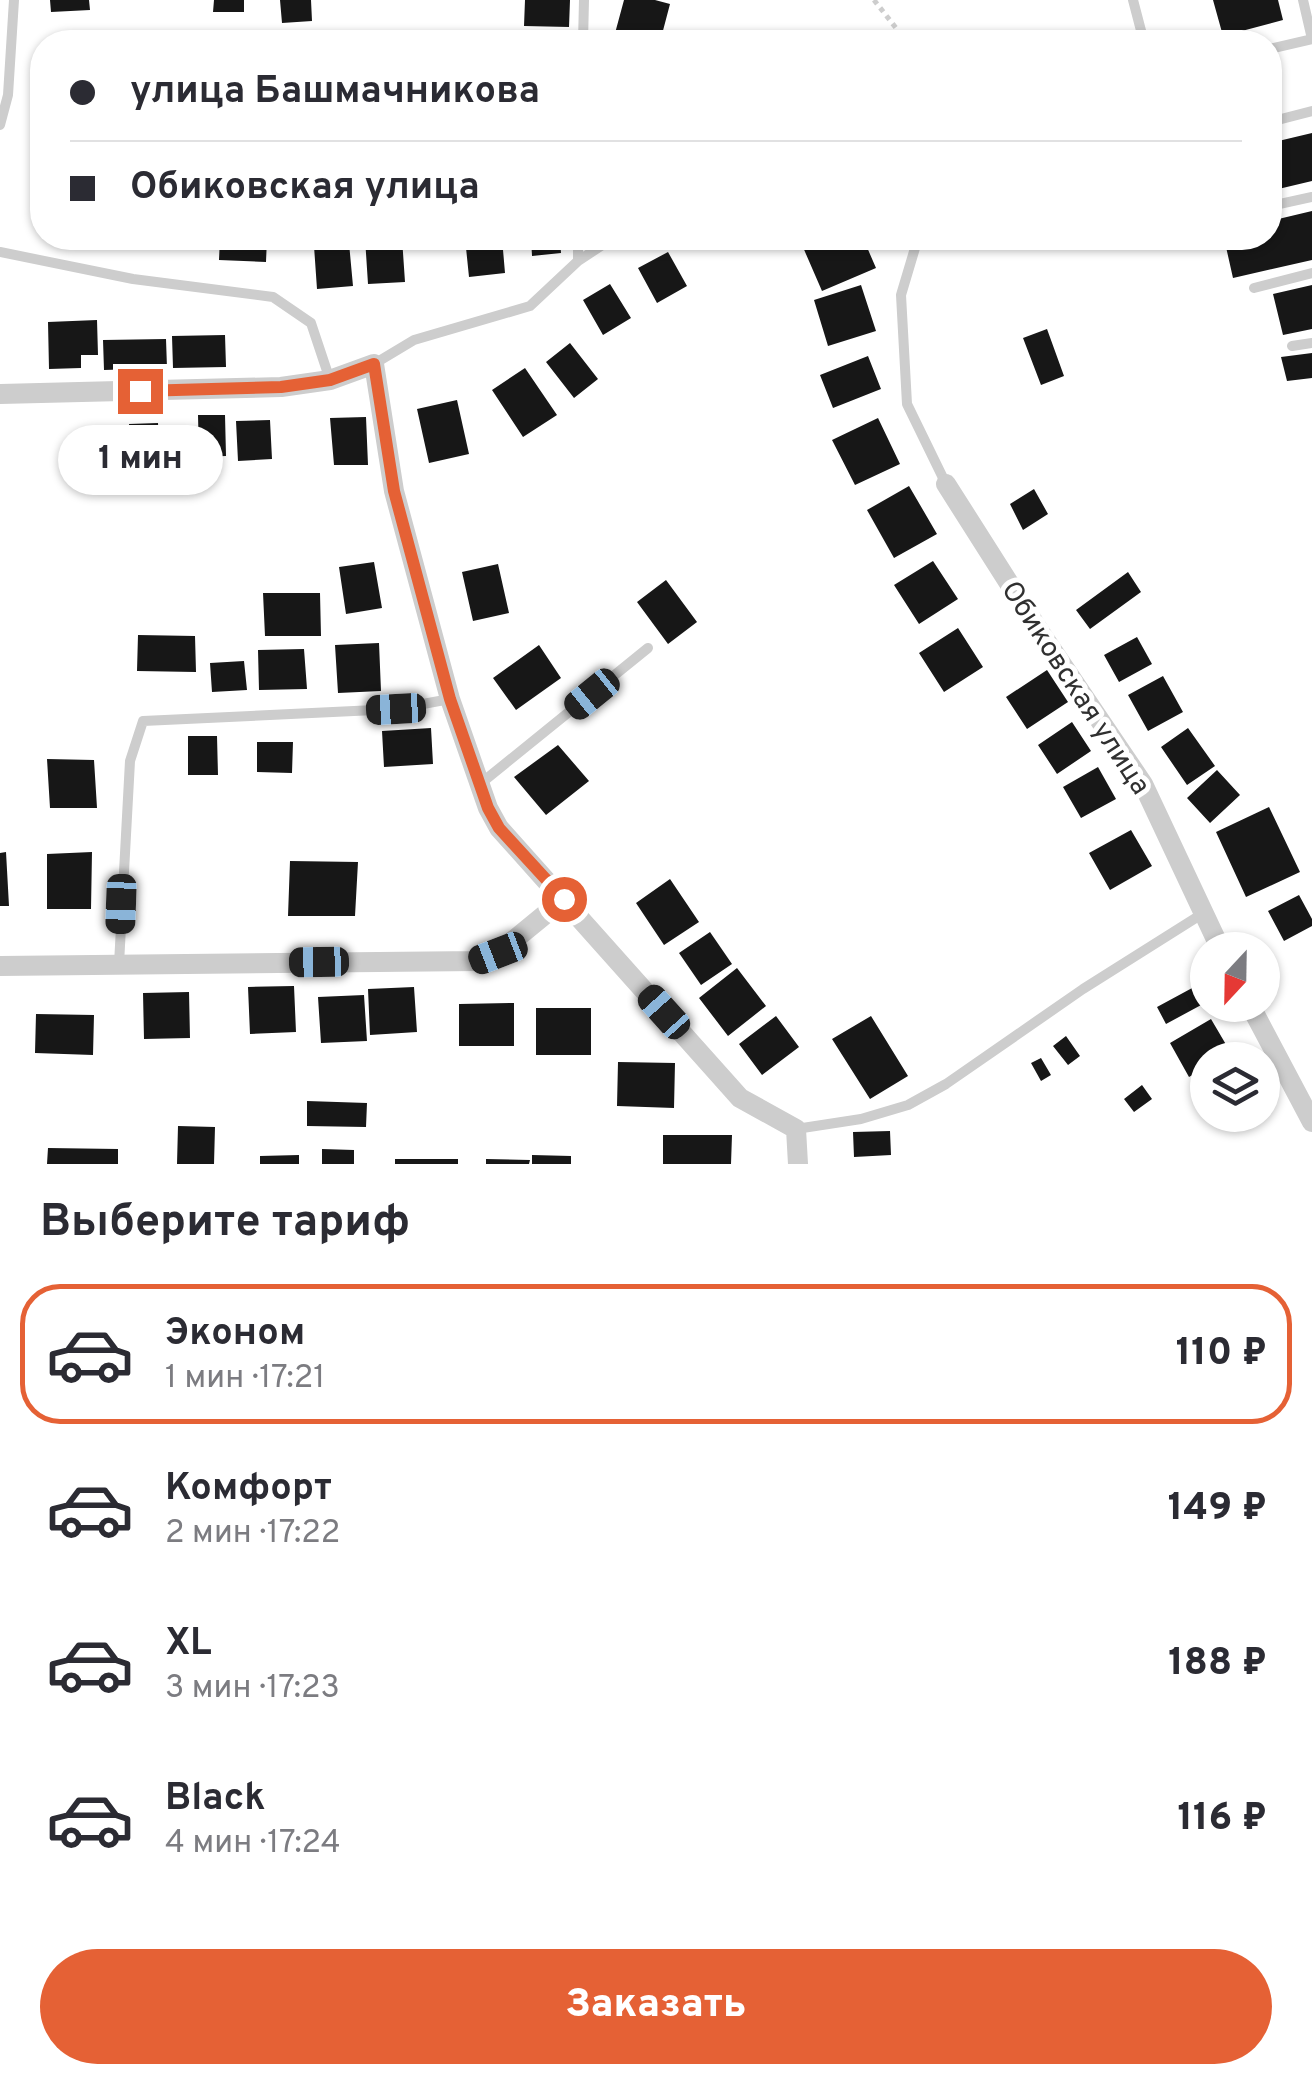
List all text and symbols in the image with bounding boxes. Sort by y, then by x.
text: улица Башмачникова [130,68,540,117]
text: Обиковская улица [130,164,480,213]
route end [118,369,163,414]
callout: 1 мин [58,426,222,496]
text: 1 мин [98,440,183,480]
street label: Обиковская улица [992,575,1157,802]
car [559,663,625,725]
car [365,692,427,726]
car [105,873,137,935]
route start [542,877,587,922]
car [465,928,531,978]
north arrow [1190,932,1280,1022]
map controls [1190,932,1280,1132]
car [289,946,349,978]
car [633,980,695,1044]
button: layers [1190,1042,1280,1132]
text: Выберите тариф [40,1195,410,1252]
icon: car [45,1309,135,1399]
text: Эконом [165,1310,305,1359]
text: 110 ₽ [1176,1330,1267,1379]
text: 1 мин · 17:21 [165,1359,325,1399]
icon: car [45,1464,135,1554]
text: Комфорт [165,1465,332,1514]
text: 149 ₽ [1168,1485,1267,1534]
text: 2 мин · 17:22 [165,1514,340,1554]
icon: car [45,1619,135,1709]
text: XL [165,1620,212,1669]
text: 188 ₽ [1168,1640,1267,1689]
text: 3 мин · 17:23 [165,1669,340,1709]
icon: car [45,1774,135,1864]
text: Black [165,1775,265,1824]
text: 116 ₽ [1177,1795,1267,1844]
text: 4 мин · 17:24 [165,1824,341,1864]
button: Заказать [40,1949,1272,2064]

